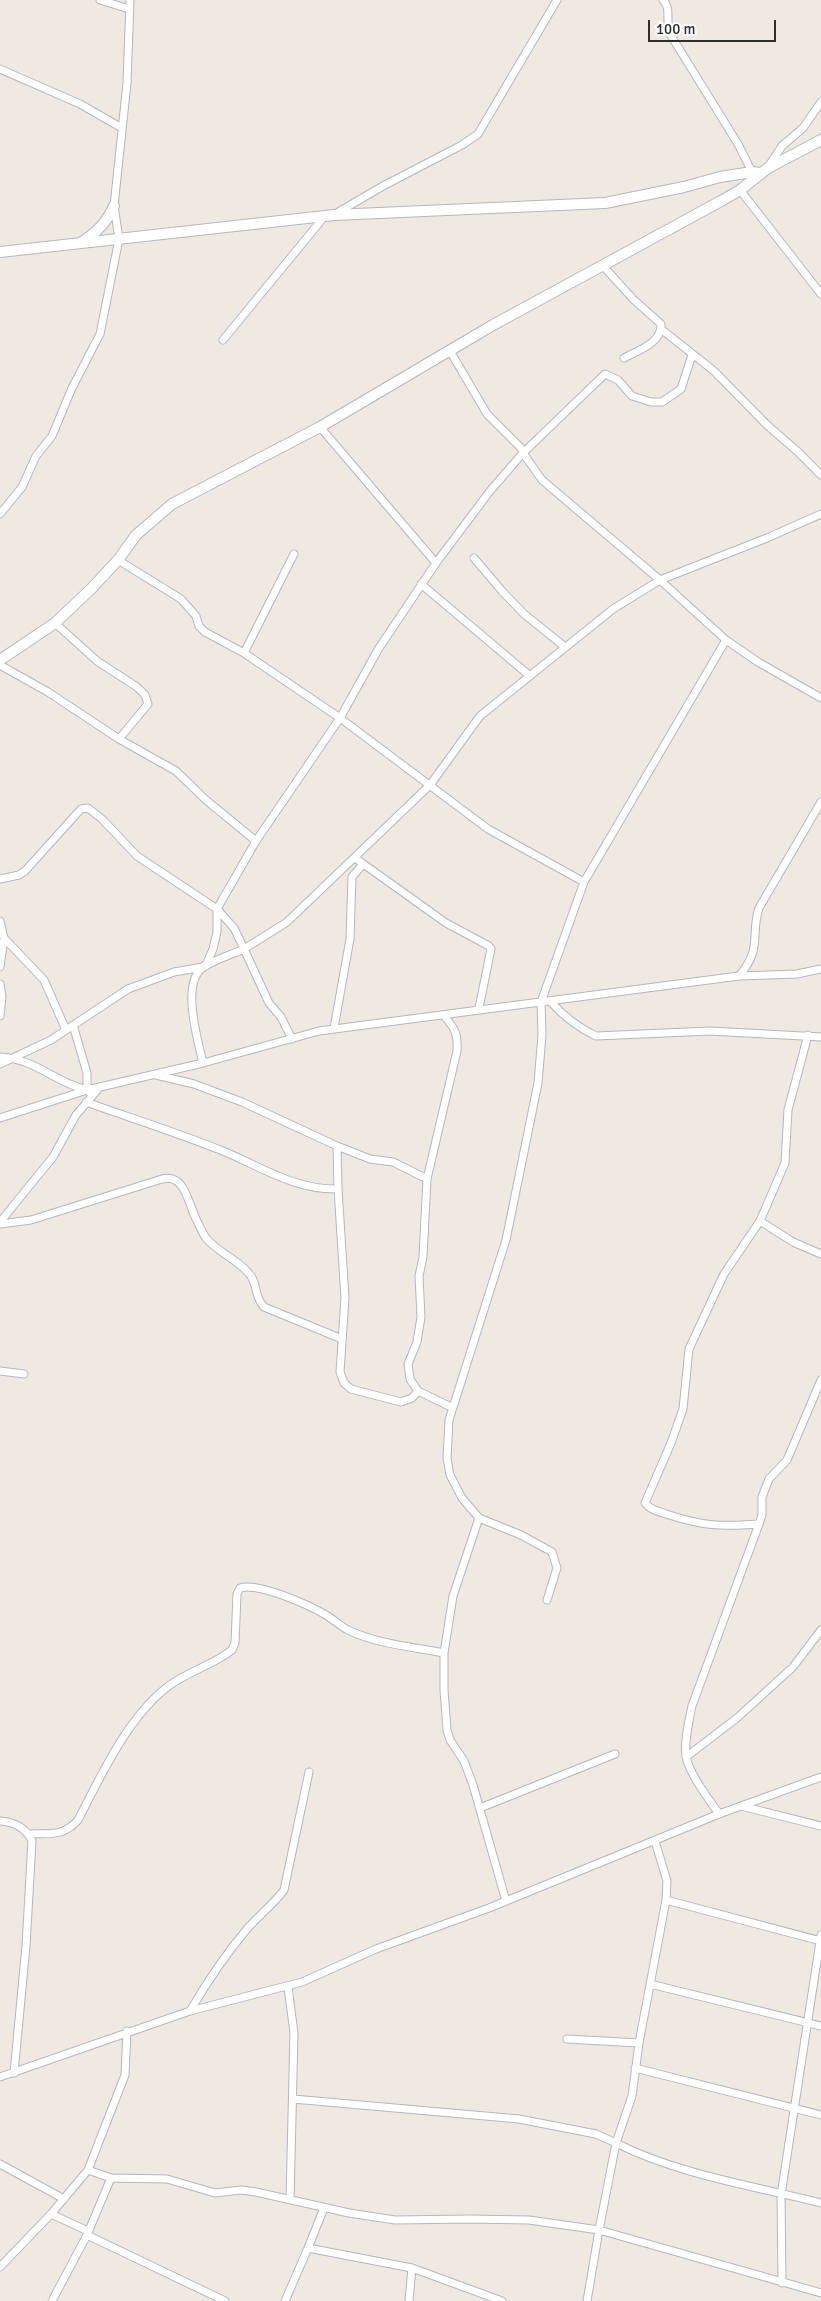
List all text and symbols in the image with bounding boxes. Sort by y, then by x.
scale bar [651,10,778,42]
text: 100 m [656,20,696,38]

